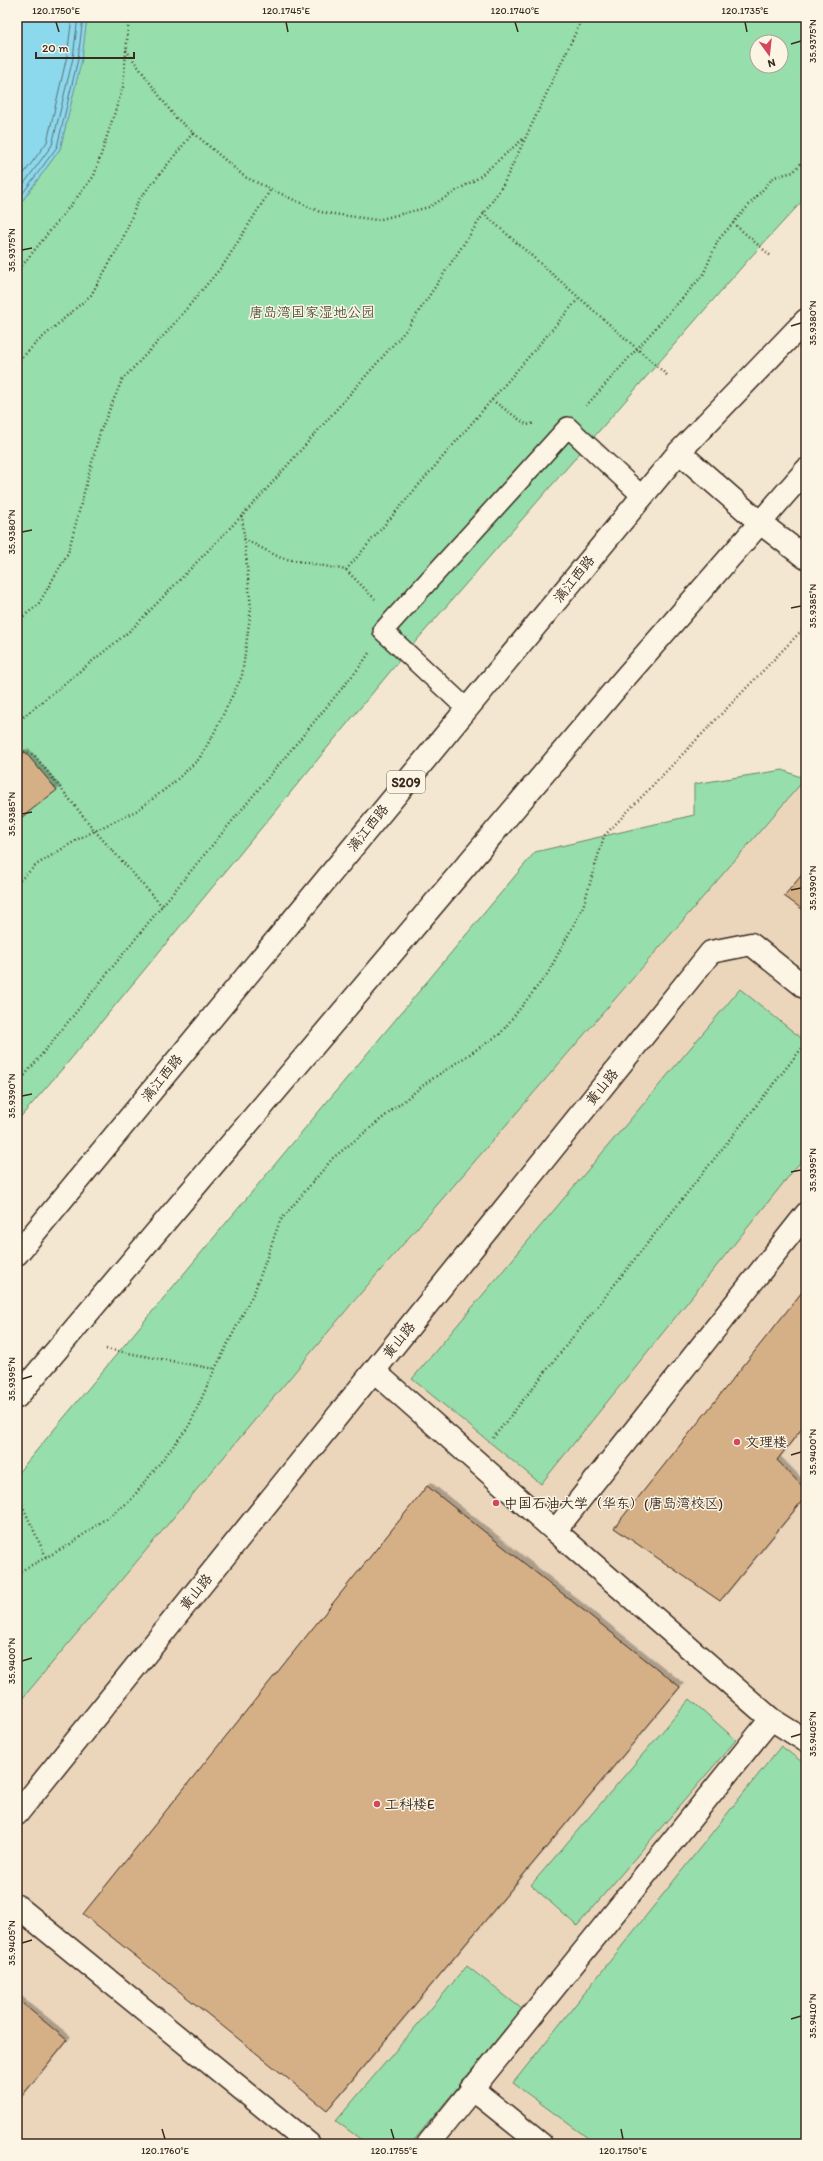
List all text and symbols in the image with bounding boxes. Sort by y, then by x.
text: 120.1750°E [32,4,80,17]
text: 120.1745°E [262,4,310,17]
text: 120.1740°E [491,4,540,17]
text: 120.1735°E [721,4,769,17]
text: 35.9375°N [806,19,819,63]
scale bar [36,34,134,60]
north arrow [749,34,789,74]
text: 20 m [42,41,69,55]
text: N [766,56,777,70]
text: 35.9375°N [5,228,18,272]
text: 35.9380°N [806,300,819,346]
park label: 唐岛湾国家湿地公园 [249,304,375,321]
text: 35.9380°N [5,509,18,555]
street label: 漓江西路 [550,552,598,606]
text: 35.9385°N [806,584,819,628]
road number: S209 [387,771,425,793]
text: 35.9385°N [5,792,18,836]
street label: 漓江西路 [344,801,392,855]
text: 35.9390°N [806,865,819,910]
street label: 漓江西路 [138,1051,186,1105]
street label: 黄山路 [582,1065,622,1109]
text: 35.9390°N [5,1073,18,1118]
text: 35.9395°N [806,1148,819,1192]
street label: 黄山路 [379,1318,419,1362]
text: 35.9395°N [5,1357,18,1401]
text: 35.9400°N [806,1429,819,1475]
place label: 文理楼 [745,1434,787,1451]
marker: 文理楼 [732,1437,742,1447]
place label: 中国石油大学（华东）(唐岛湾校区) [504,1495,723,1512]
marker: 中国石油大学（华东）(唐岛湾校区) [491,1498,501,1508]
street label: 黄山路 [176,1570,216,1614]
text: 35.9400°N [5,1638,18,1684]
text: 35.9405°N [806,1711,819,1757]
place label: 工科楼E [385,1796,435,1813]
marker: 工科楼E [372,1799,382,1809]
text: 35.9405°N [5,1920,18,1966]
text: 35.9410°N [806,1993,819,2038]
text: 120.1760°E [141,2144,189,2157]
text: 120.1755°E [370,2144,418,2157]
text: 120.1750°E [599,2144,647,2157]

